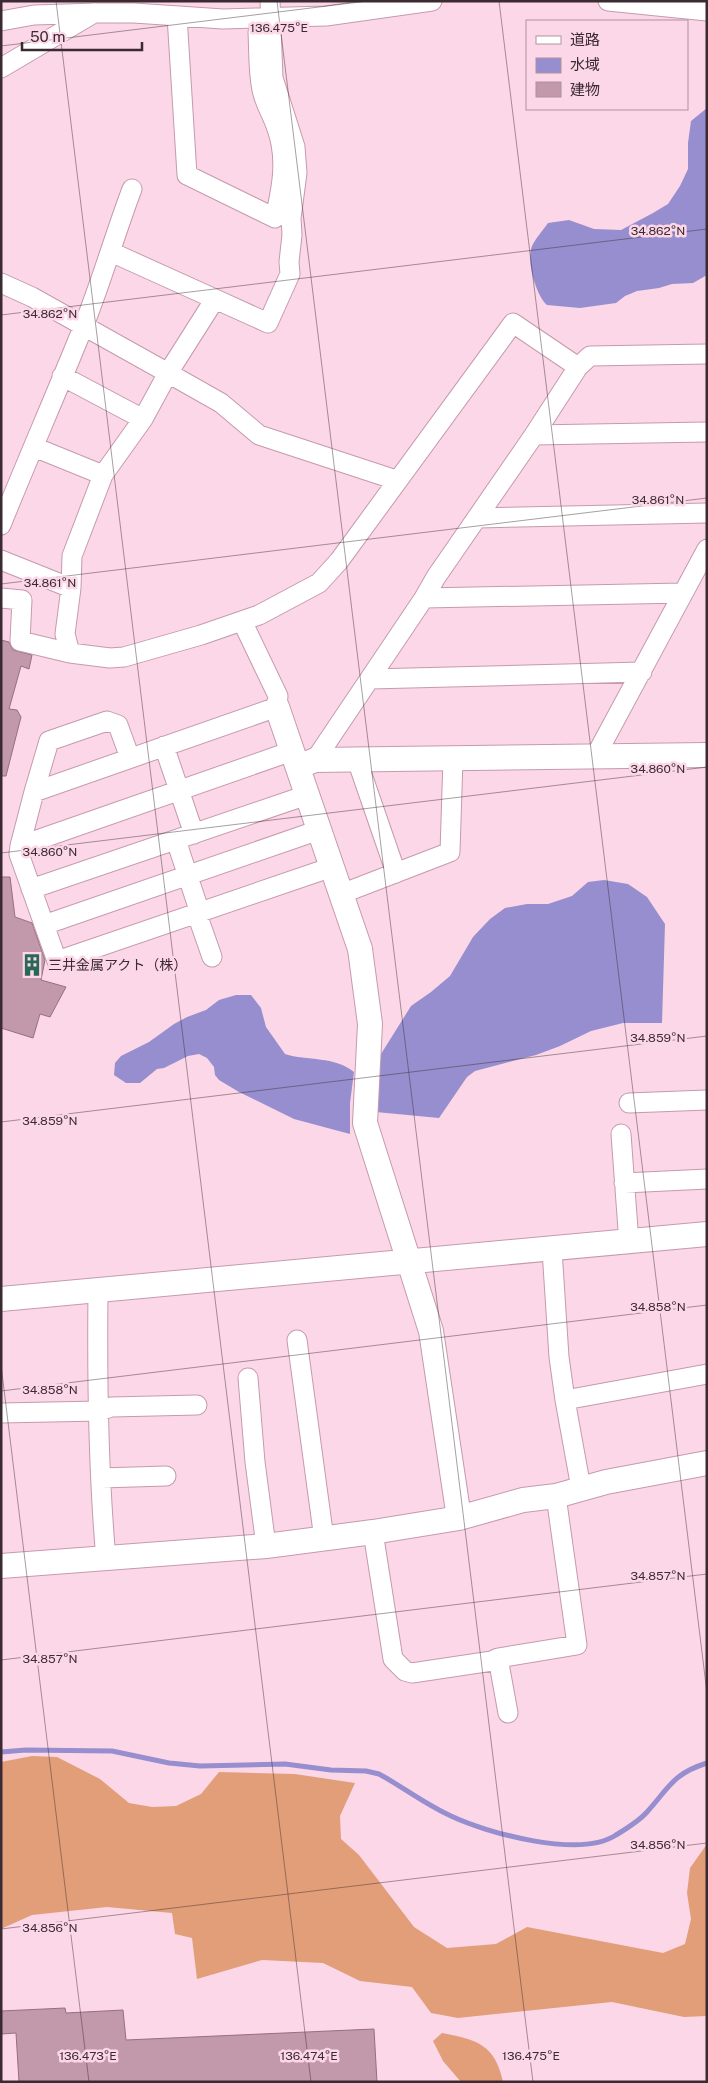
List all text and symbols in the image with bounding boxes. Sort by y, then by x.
scale bar [22,20,142,52]
legend [526,20,688,110]
text: 136.475°E [250,21,308,35]
text: 50 m [30,28,65,45]
text: 道路 [570,31,600,48]
text: 水域 [570,56,600,73]
text: 建物 [570,81,600,98]
text: 34.862°N [631,224,685,238]
text: 34.862°N [23,307,77,321]
text: 34.861°N [632,493,684,507]
text: 34.861°N [24,576,76,590]
text: 34.860°N [631,762,685,776]
text: 34.860°N [23,845,77,859]
building icon: 三井金属アクト（株） [19,952,45,978]
place label: 三井金属アクト（株） [48,957,187,973]
text: 34.859°N [630,1031,686,1045]
text: 34.859°N [22,1114,78,1128]
text: 34.858°N [630,1300,686,1314]
text: 34.858°N [22,1383,78,1397]
text: 34.857°N [630,1569,686,1583]
text: 34.857°N [22,1652,78,1666]
text: 34.856°N [630,1838,686,1852]
text: 34.856°N [22,1921,78,1935]
text: 136.473°E [59,2049,117,2063]
text: 136.474°E [280,2049,338,2063]
text: 136.475°E [502,2049,560,2063]

